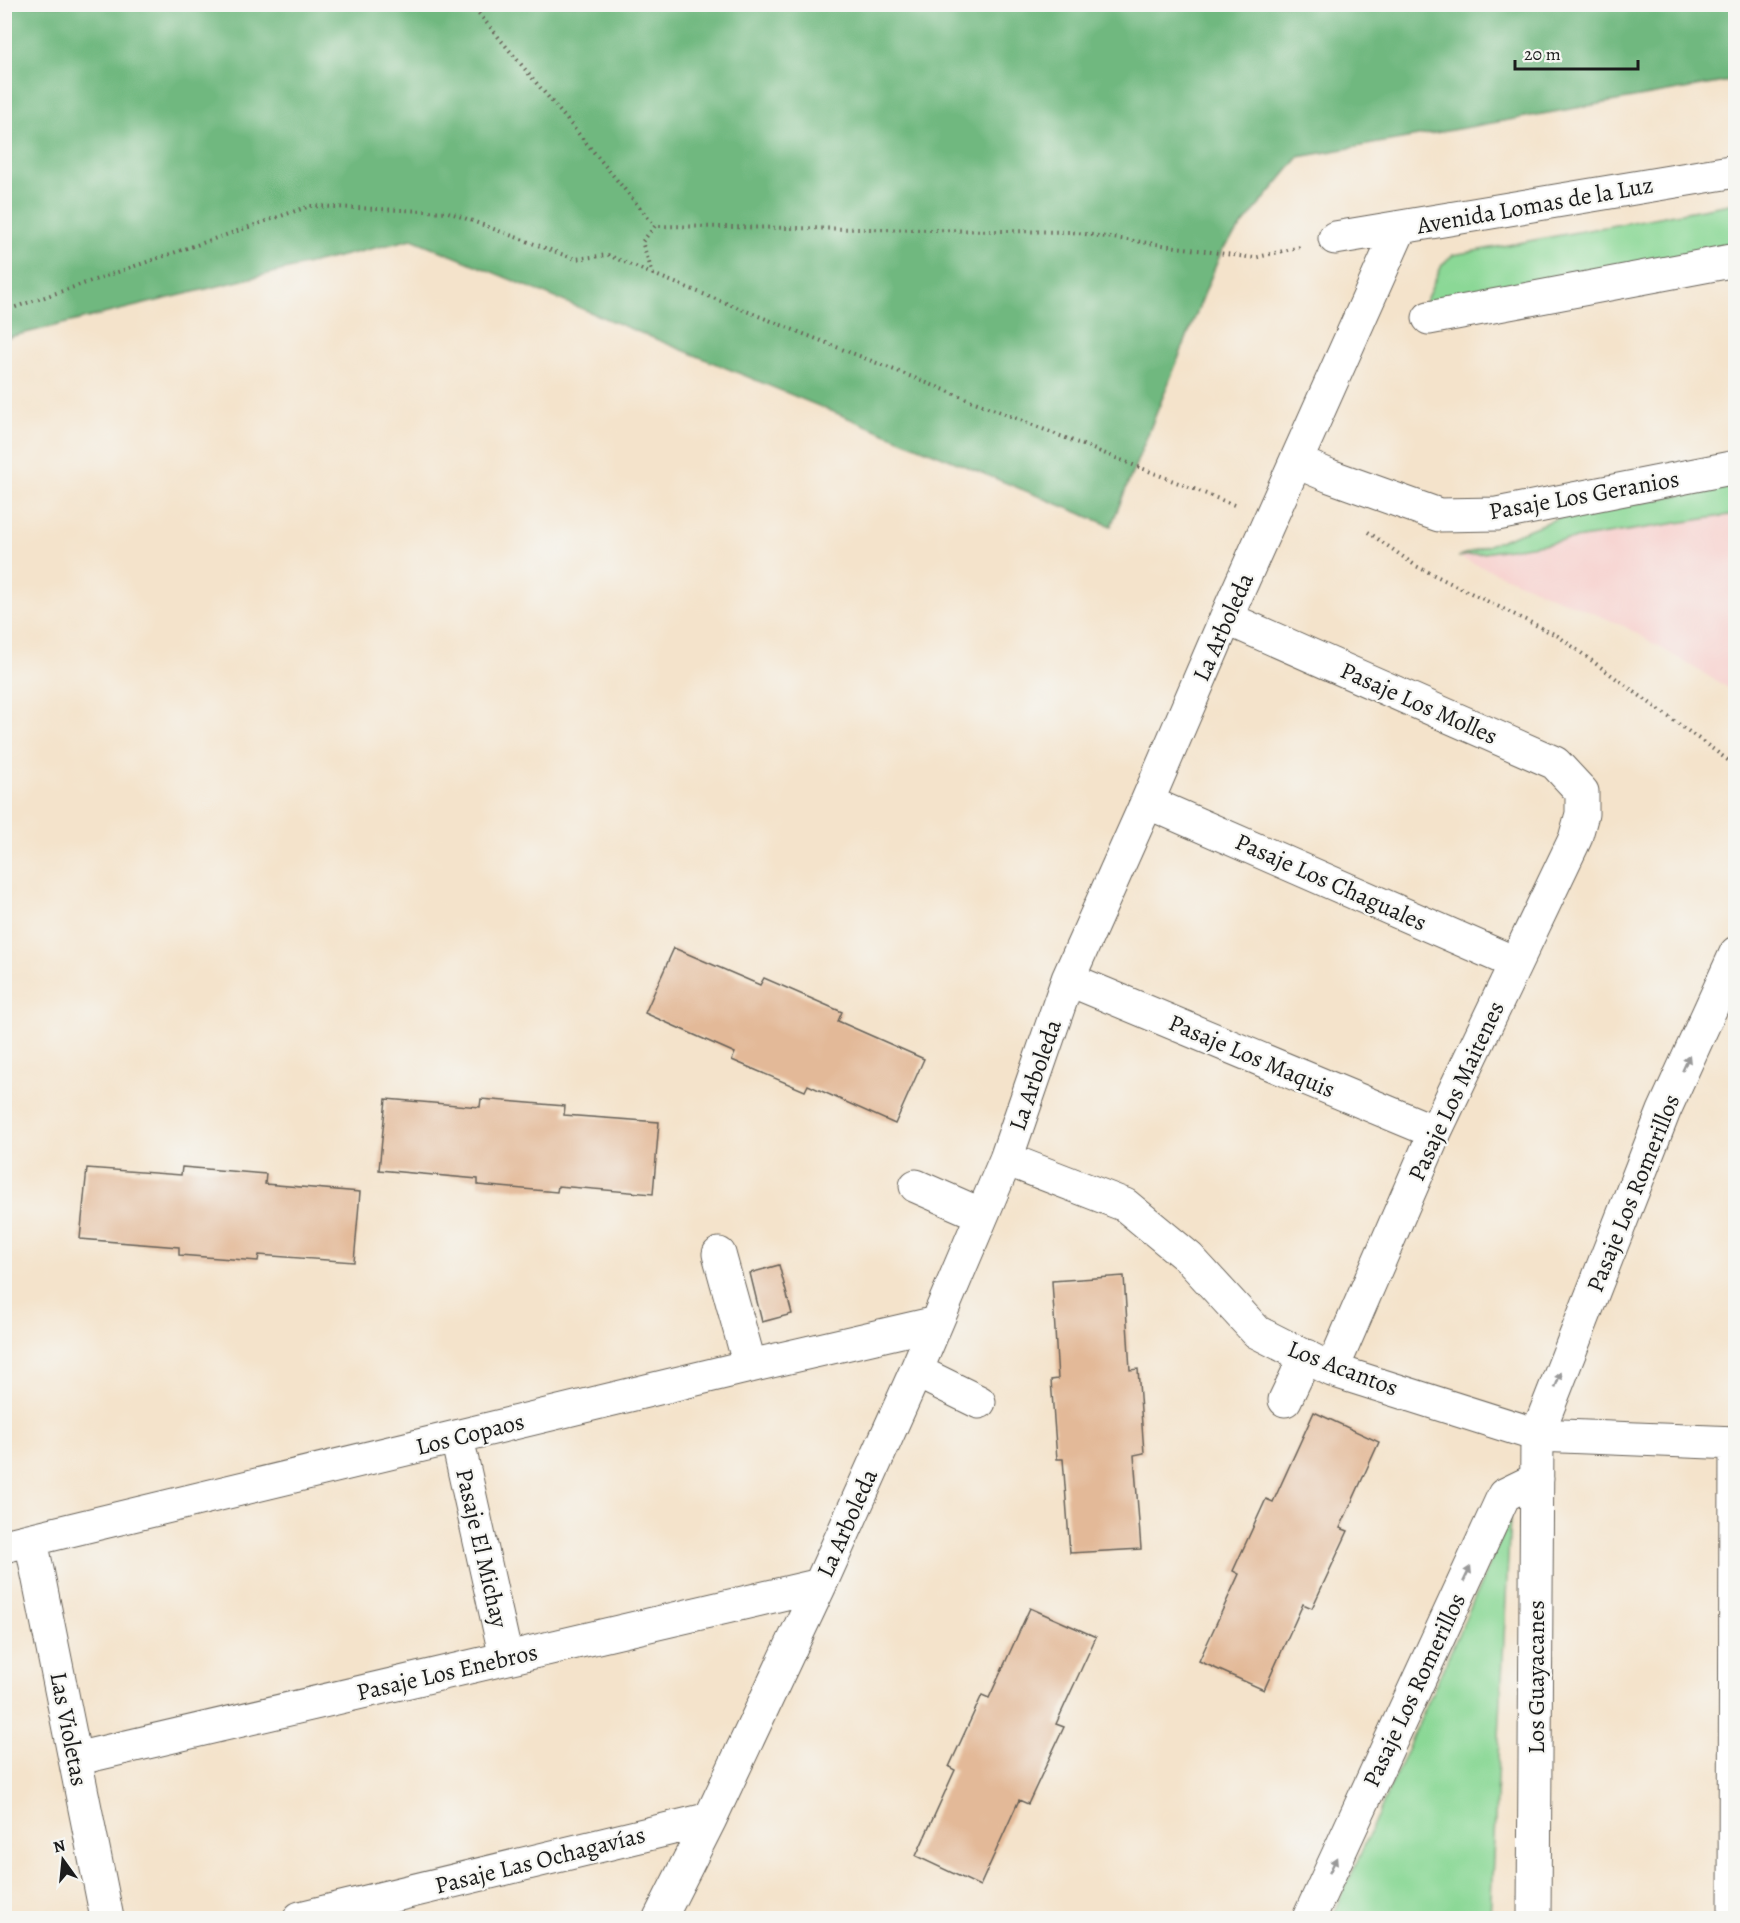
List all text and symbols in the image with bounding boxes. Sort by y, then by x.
scale bar [1515,33,1638,71]
text: 20 m [1524,42,1561,66]
street label: Avenida Lomas de la Luz [1413,168,1656,242]
street label: Pasaje Los Geranios [1486,463,1682,527]
street label: La Arboleda [1185,567,1261,686]
street label: Pasaje Los Molles [1335,654,1503,752]
street label: Pasaje Los Chaguales [1230,825,1432,939]
street label: Pasaje Los Maitenes [1400,996,1512,1186]
street label: Pasaje Los Maquis [1164,1007,1340,1105]
street label: La Arboleda [1001,1014,1069,1135]
one-way arrow [1681,1054,1691,1072]
street label: Pasaje Los Romerillos [1579,1089,1687,1297]
street label: Los Acantos [1283,1332,1403,1404]
one-way arrow [1554,1371,1563,1389]
street label: Los Copaos [413,1405,527,1463]
street label: La Arboleda [809,1463,885,1582]
street label: Pasaje El Michay [448,1465,516,1631]
one-way arrow [1463,1565,1472,1582]
street label: Pasaje Los Romerillos [1355,1588,1473,1792]
street label: Los Guayacanes [1520,1600,1552,1754]
street label: Pasaje Los Enebros [353,1636,541,1708]
street label: Las Violetas [42,1669,96,1789]
street label: Pasaje Las Ochagavías [432,1818,648,1902]
north arrow [33,1830,93,1890]
text: N [51,1834,68,1859]
one-way arrow [1329,1857,1338,1874]

